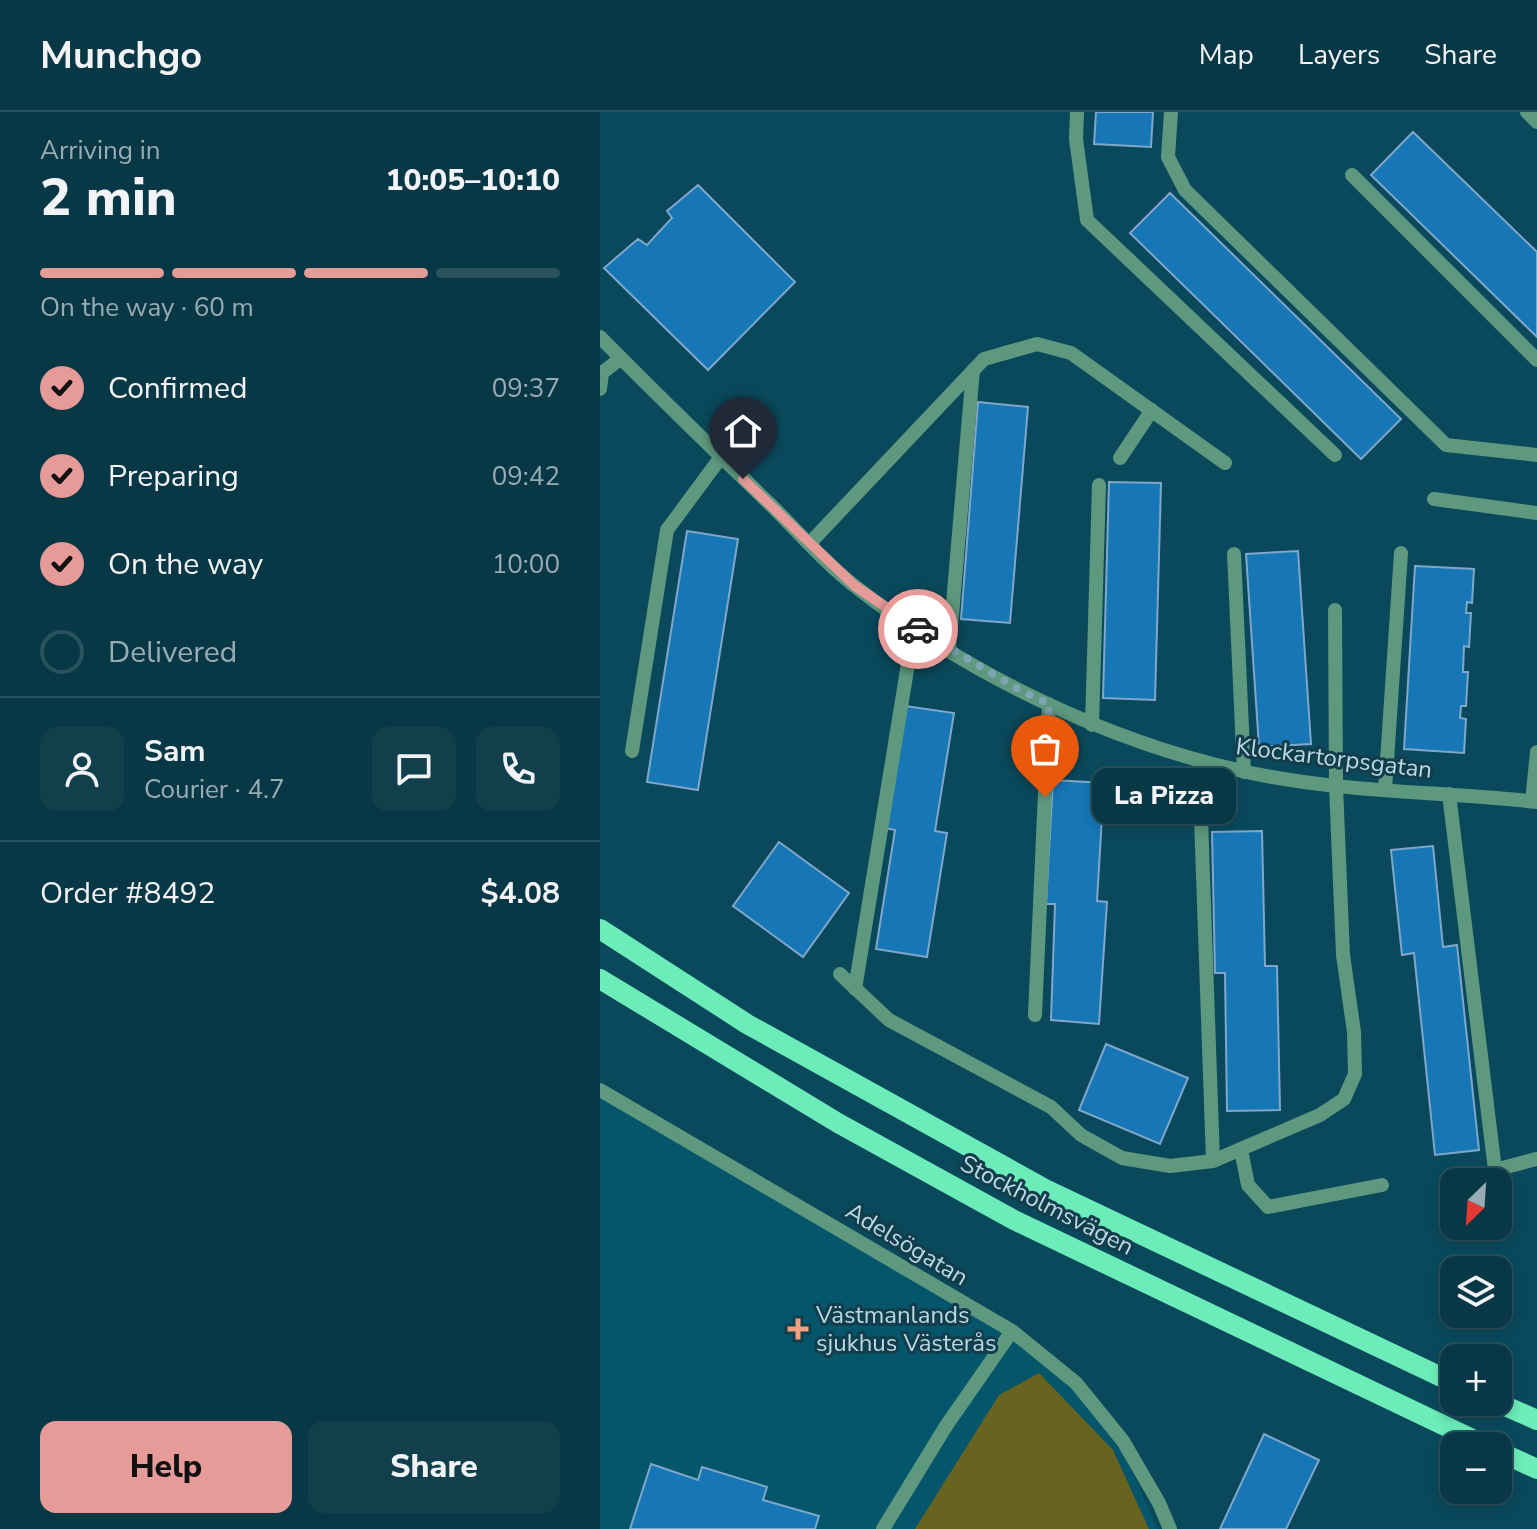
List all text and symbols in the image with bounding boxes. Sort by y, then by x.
text: Munchgo [40,30,202,81]
text: Map [1199,36,1254,74]
text: Layers [1298,36,1380,74]
text: Share [1424,36,1497,74]
text: Arriving in [40,133,161,168]
text: 10:05–10:10 [385,160,560,201]
text: 2 min [40,162,177,233]
text: On the way · 60 m [40,290,254,325]
icon: check [40,366,84,410]
text: Confirmed [108,368,248,409]
text: 09:37 [492,371,560,406]
pin [709,397,777,479]
icon: home [721,409,765,453]
icon: check [40,454,84,498]
text: Preparing [108,456,239,497]
text: 09:42 [492,459,560,494]
icon: check [40,542,84,586]
text: On the way [108,544,263,585]
text: 10:00 [492,547,560,582]
courier [878,589,958,669]
icon: car [896,607,940,651]
text: Delivered [108,632,237,673]
pin [1011,715,1079,797]
button: person [40,727,124,811]
button: chat [372,727,456,811]
button: phone [476,727,560,811]
icon: bag [1023,727,1067,771]
street label: Klockartorpsgatan [1234,730,1434,786]
text: Sam [144,731,206,772]
callout: La Pizza [1093,769,1237,825]
text: Courier · 4.7 [144,772,285,807]
text: La Pizza [1114,778,1214,813]
text: Order #8492 [40,873,215,914]
text: $4.08 [481,873,560,914]
street label: Stockholmsvägen [955,1147,1139,1263]
north arrow [1440,1168,1512,1240]
map controls [1440,1168,1512,1504]
street label: Adelsögatan [840,1195,974,1293]
button: layers [1440,1256,1512,1328]
place label: Västmanlands sjukhus Västerås [815,1299,997,1359]
marker: Västmanlands sjukhus Västerås [787,1318,809,1340]
button: + [1440,1344,1512,1416]
button: Help [40,1421,292,1513]
button: Share [308,1421,560,1513]
button: − [1440,1432,1512,1504]

